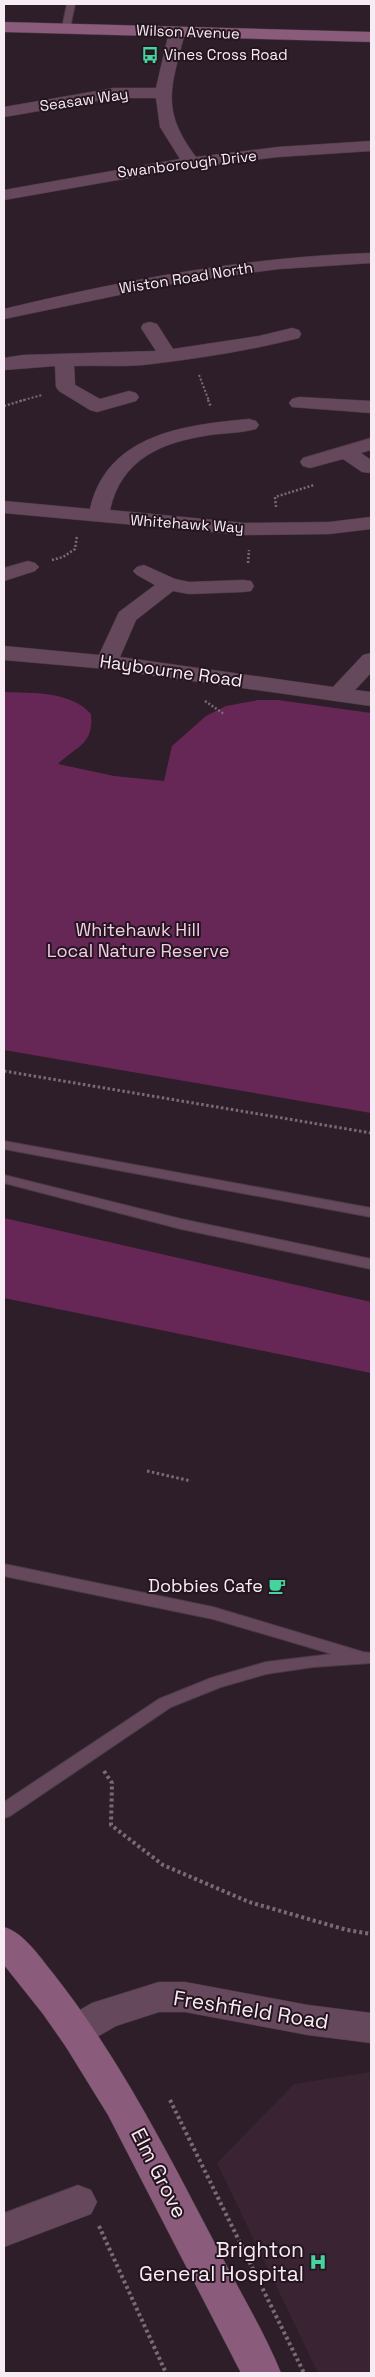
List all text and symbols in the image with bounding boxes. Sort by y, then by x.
street label: Wilson Avenue [136,20,240,43]
bus stop icon: Vines Cross Road [140,45,160,65]
place label: Vines Cross Road [164,45,288,64]
street label: Seasaw Way [38,84,129,115]
street label: Swanborough Drive [116,146,258,181]
street label: Wiston Road North [118,258,254,297]
street label: Whitehawk Way [130,510,244,537]
street label: Haybourne Road [98,649,244,692]
park label: Whitehawk Hill Local Nature Reserve [47,918,229,962]
place label: Dobbies Cafe [148,1574,263,1597]
cafe icon: Dobbies Cafe [267,1576,287,1596]
street label: Freshfield Road [171,1984,331,2035]
street label: Elm Grove [125,2123,194,2222]
place label: Brighton General Hospital [139,2236,304,2287]
hospital icon: Brighton General Hospital [308,2252,328,2272]

